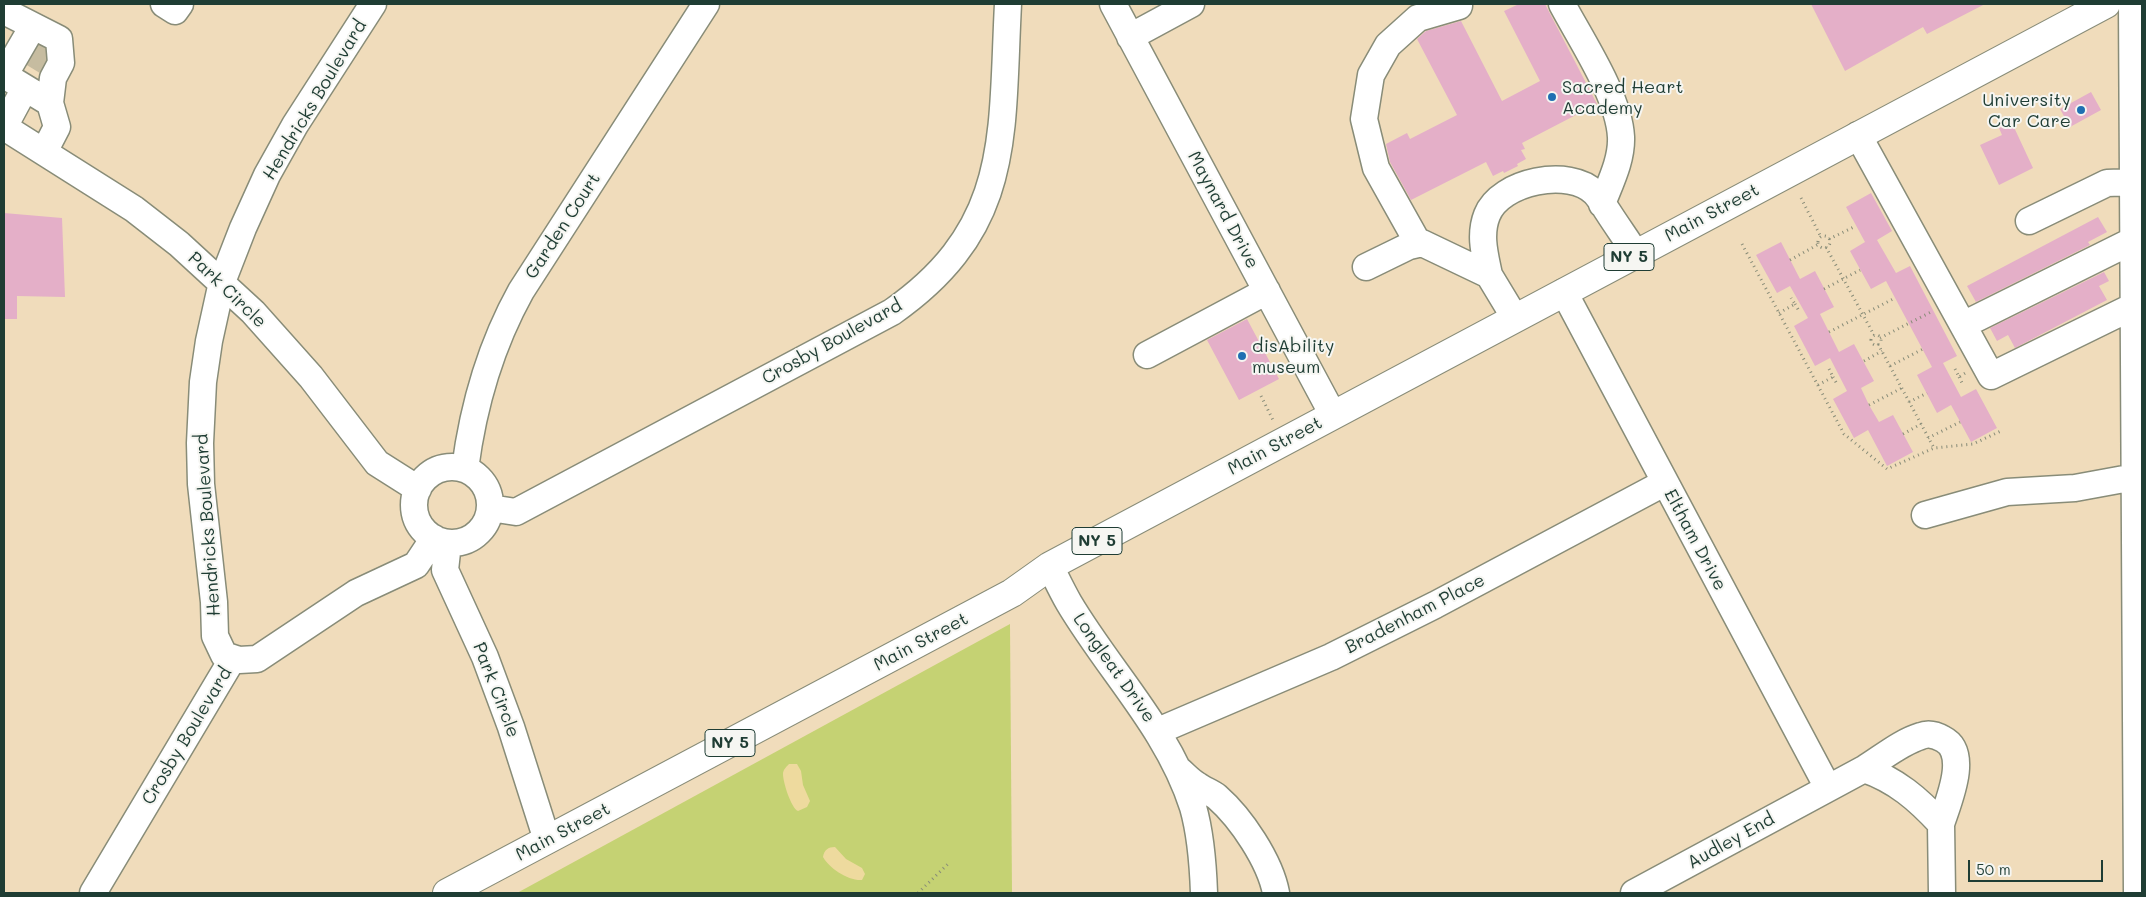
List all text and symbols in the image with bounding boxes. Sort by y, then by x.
street label: Hendricks Boulevard [259,16,371,184]
place label: Sacred Heart Academy [1562,76,1683,118]
place label: University Car Care [1982,89,2071,132]
marker: Sacred Heart Academy [1546,91,1558,103]
marker: University Car Care [2075,104,2087,116]
street label: Maynard Drive [1183,148,1263,272]
street label: Garden Court [521,169,605,283]
street label: Main Street [1661,179,1763,247]
road number: NY 5 [1604,243,1654,270]
street label: Park Circle [183,247,271,333]
street label: Crosby Boulevard [758,295,906,389]
place label: disAbility museum [1252,335,1334,378]
marker: disAbility museum [1236,350,1248,362]
street label: Main Street [1224,412,1326,480]
street label: Hendricks Boulevard [191,433,225,617]
street label: Eltham Drive [1659,486,1731,594]
road number: NY 5 [1072,528,1122,554]
street label: Bradenham Place [1342,569,1488,659]
street label: Main Street [870,608,972,676]
street label: Longleat Drive [1068,609,1160,727]
street label: Park Circle [468,639,524,741]
street label: Crosby Boulevard [137,663,237,809]
road number: NY 5 [705,730,755,756]
street label: Main Street [512,798,614,866]
street label: Audley End [1684,808,1778,874]
scale bar [1971,850,2106,882]
text: 50 m [1976,859,2011,879]

